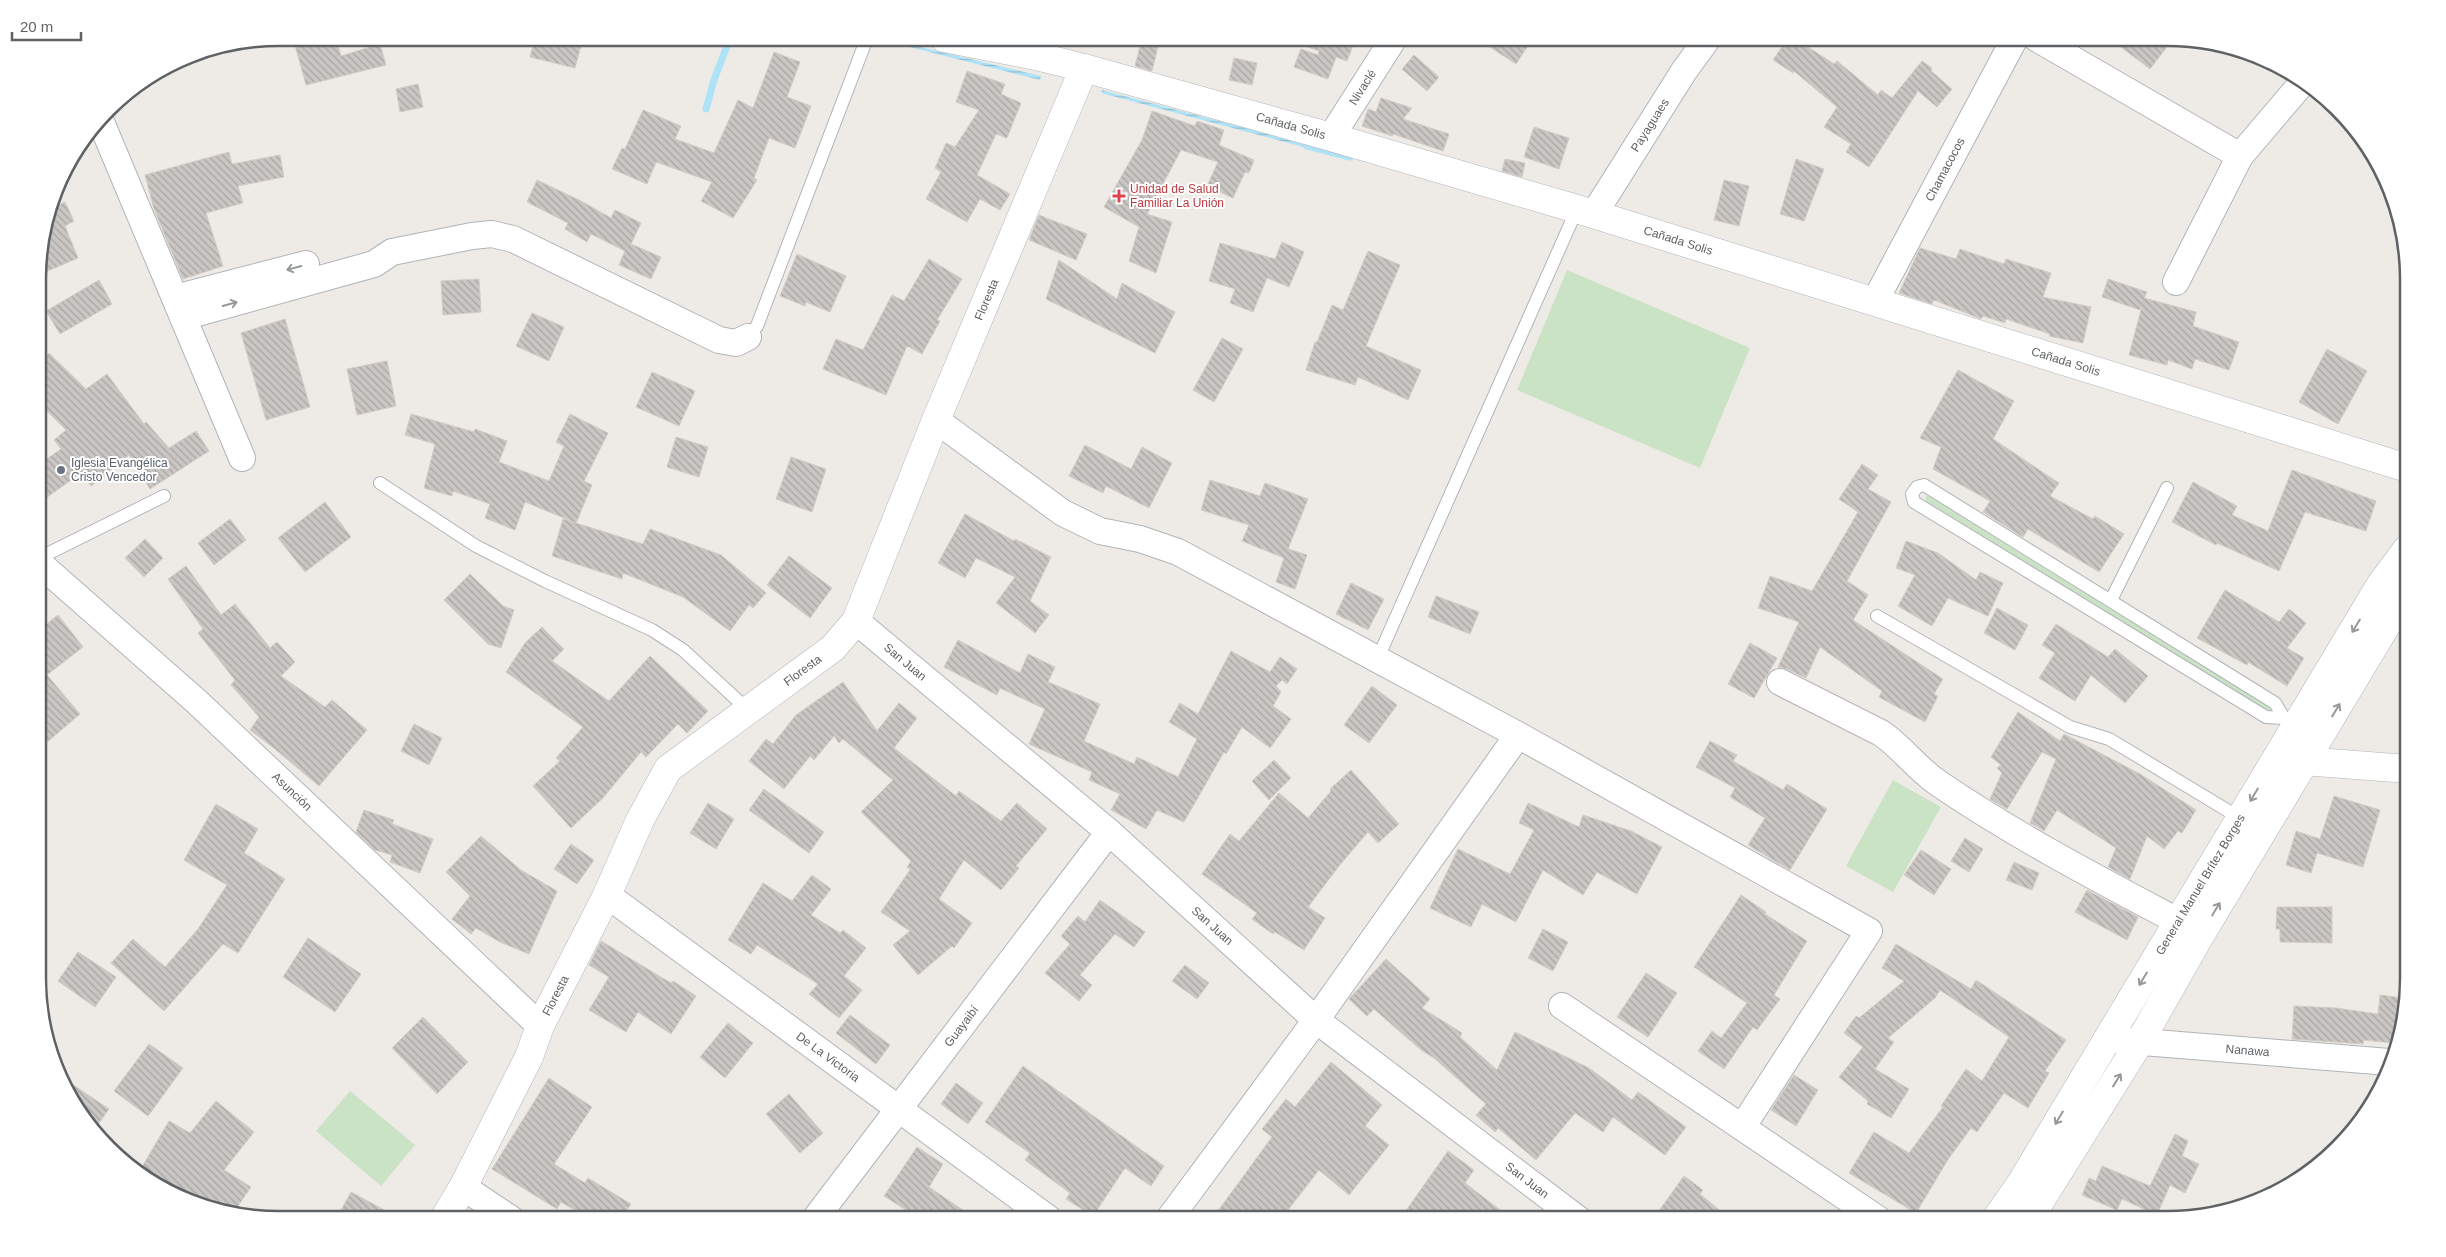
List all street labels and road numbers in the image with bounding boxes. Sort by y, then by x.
street label: Nivaclé [1346,67,1379,108]
street label: Payaguaes [1628,96,1672,154]
street label: Cañada Solis [1255,109,1327,142]
street label: Chamacocos [1922,135,1968,204]
street label: Cañada Solis [1642,223,1714,258]
street label: Floresta [972,277,1002,323]
street label: Cañada Solis [2030,344,2102,379]
street label: San Juan [881,640,929,684]
street label: Floresta [781,652,824,689]
street label: Asunción [269,770,315,814]
street label: General Manuel Brítez Borges [2153,812,2248,957]
street label: San Juan [1189,904,1236,948]
street label: Floresta [539,973,572,1018]
street label: Guayaibí [941,1002,982,1050]
street label: De La Victoria [793,1029,863,1085]
street label: Nanawa [2225,1042,2270,1059]
street label: San Juan [1503,1159,1551,1201]

